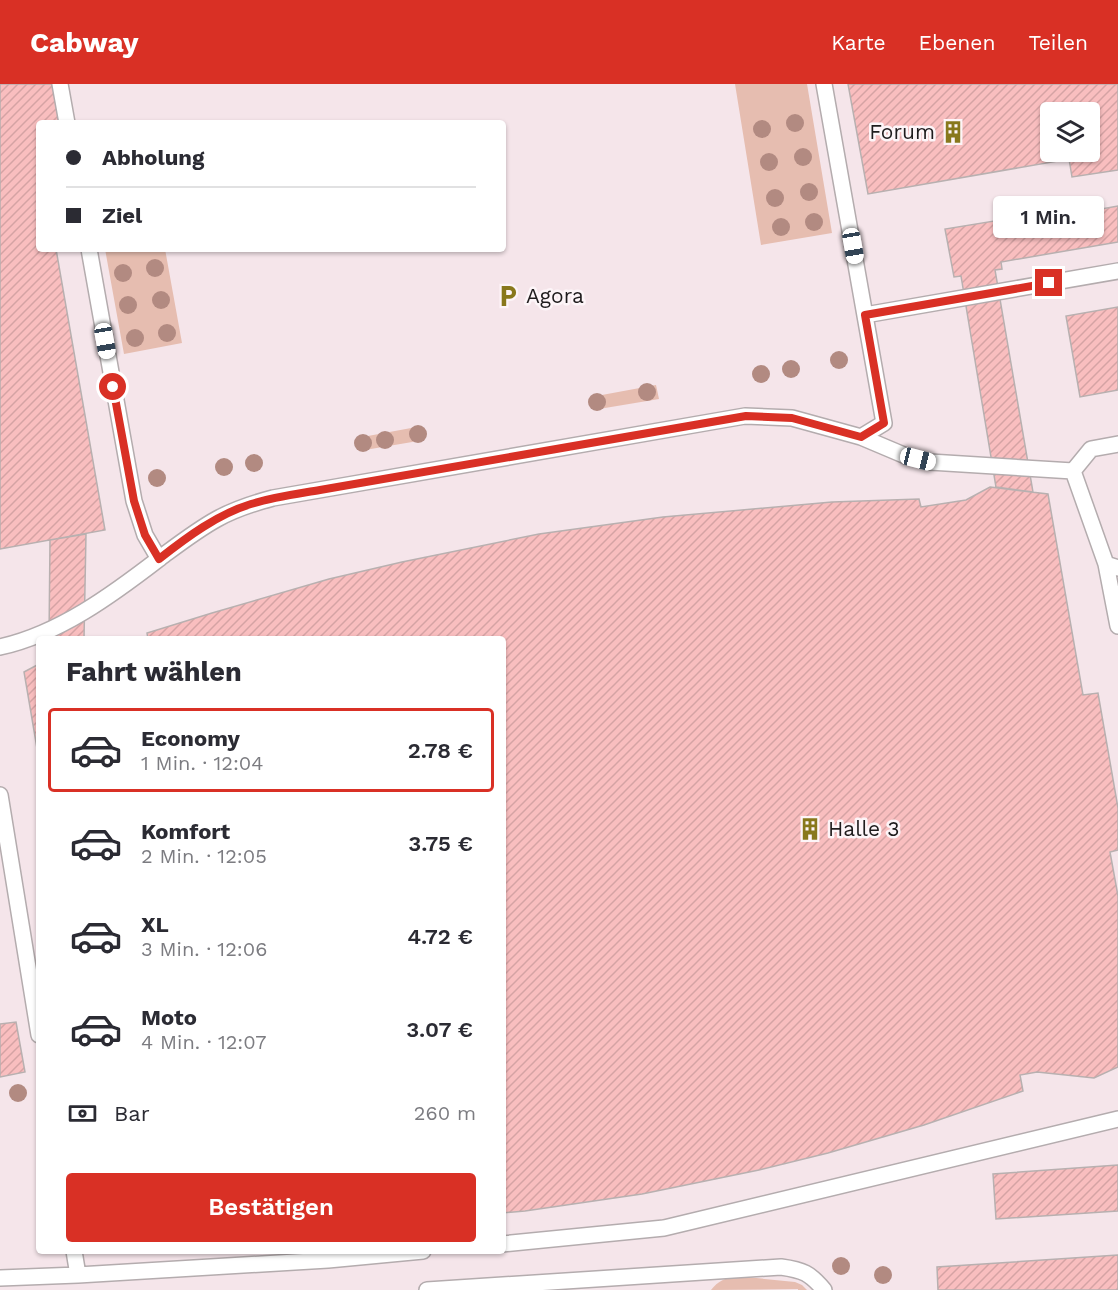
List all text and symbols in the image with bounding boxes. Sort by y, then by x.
text: Cabway [30,26,139,59]
text: Karte [831,30,886,55]
text: Ebenen [919,30,995,55]
text: Teilen [1028,30,1088,55]
map controls [1040,102,1100,162]
button: layers [1040,102,1100,162]
place label: Forum [869,119,935,144]
building icon: Forum [940,119,966,145]
text: Abholung [102,145,204,170]
callout: 1 Min. [994,196,1104,238]
text: Ziel [102,203,142,228]
text: 1 Min. [1021,205,1076,229]
car [841,227,865,265]
route end [1035,269,1062,296]
parking icon: Agora [495,283,521,309]
place label: Agora [526,283,584,308]
car [93,322,117,360]
route start [99,373,126,400]
car [898,446,938,472]
text: Fahrt wählen [66,656,242,688]
icon: car [69,723,123,777]
text: Economy [141,726,240,751]
text: 2.78 € [408,738,473,763]
text: 1 Min. · 12:04 [141,751,264,775]
icon: car [69,816,123,870]
building icon: Halle 3 [797,816,823,842]
place label: Halle 3 [828,816,900,841]
text: Komfort [141,819,230,844]
text: 3.75 € [408,831,473,856]
text: 2 Min. · 12:05 [141,844,267,868]
icon: car [69,909,123,963]
text: XL [141,912,169,937]
text: 4.72 € [407,924,473,949]
text: 3 Min. · 12:06 [141,937,267,961]
icon: car [69,1002,123,1056]
text: Moto [141,1005,197,1030]
text: 3.07 € [406,1017,473,1042]
text: 4 Min. · 12:07 [141,1030,267,1054]
icon: cash [66,1097,99,1130]
text: Bar [114,1101,150,1126]
text: 260 m [414,1101,476,1125]
button: Bestätigen [66,1173,476,1242]

